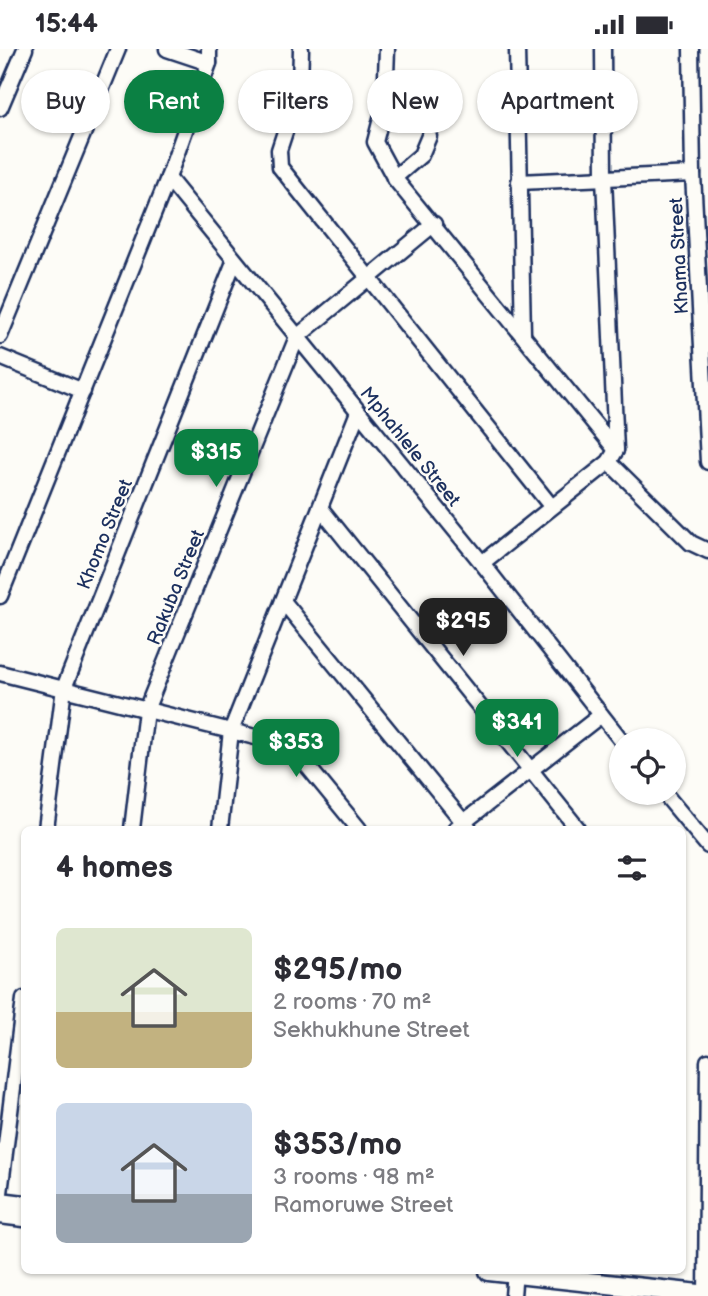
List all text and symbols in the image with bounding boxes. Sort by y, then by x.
text: 15:44 [35,9,98,40]
chip: Buy [21,70,110,133]
chip: Rent [124,70,224,133]
chip: Filters [238,70,353,133]
chip: New [367,70,463,133]
chip: Apartment [477,70,638,133]
street label: Khama Street [665,197,694,315]
street label: Mphahlele Street [355,383,465,511]
pin: $315 [175,429,257,489]
text: $315 [190,438,242,466]
street label: Khomo Street [73,476,138,593]
street label: Rakuba Street [143,526,210,649]
pin: $295 [422,599,504,658]
text: $295 [435,607,491,635]
pin: $341 [476,699,558,759]
text: $341 [491,708,543,736]
pin: $353 [255,719,337,779]
text: $353 [268,728,324,756]
map controls [609,728,686,805]
button: locate [609,728,686,805]
icon: filters [613,849,651,887]
text: 4 homes [56,850,173,886]
text: $295/mo [273,952,402,988]
icon: home [112,956,196,1040]
text: 2 rooms · 70 m² [273,988,432,1016]
text: Sekhukhune Street [273,1016,469,1044]
text: $353/mo [273,1127,402,1163]
icon: home [112,1131,196,1215]
text: 3 rooms · 98 m² [273,1163,435,1191]
text: Ramoruwe Street [273,1191,453,1219]

